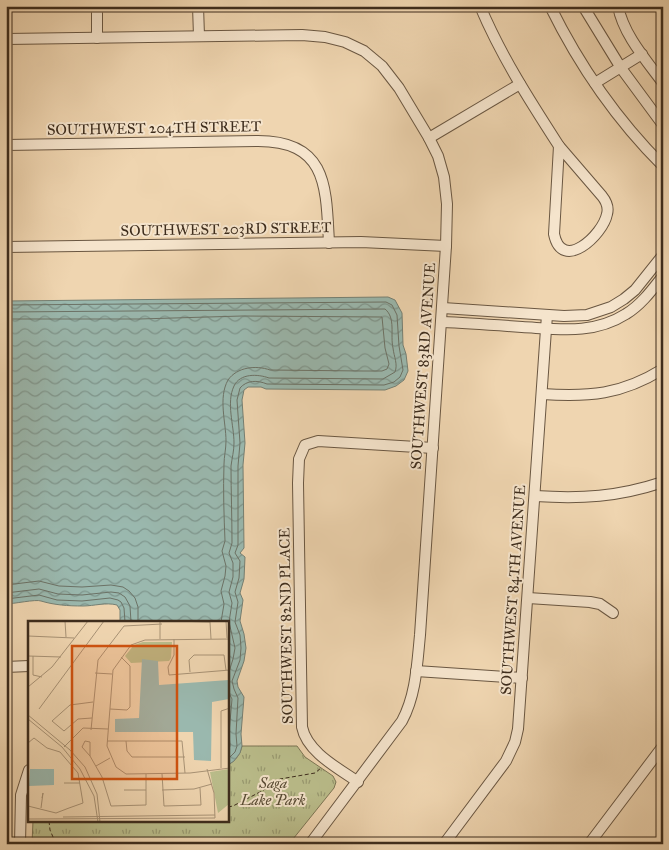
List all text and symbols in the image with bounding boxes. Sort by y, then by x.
street label: SOUTHWEST 204TH STREET [47,117,261,139]
street label: SOUTHWEST 203RD STREET [120,218,332,240]
street label: SOUTHWEST 83RD AVENUE [407,262,439,470]
street label: SOUTHWEST 84TH AVENUE [497,484,529,696]
street label: SOUTHWEST 82ND PLACE [275,528,297,724]
inset map [28,621,229,822]
park label: Saga Lake Park [240,774,306,809]

